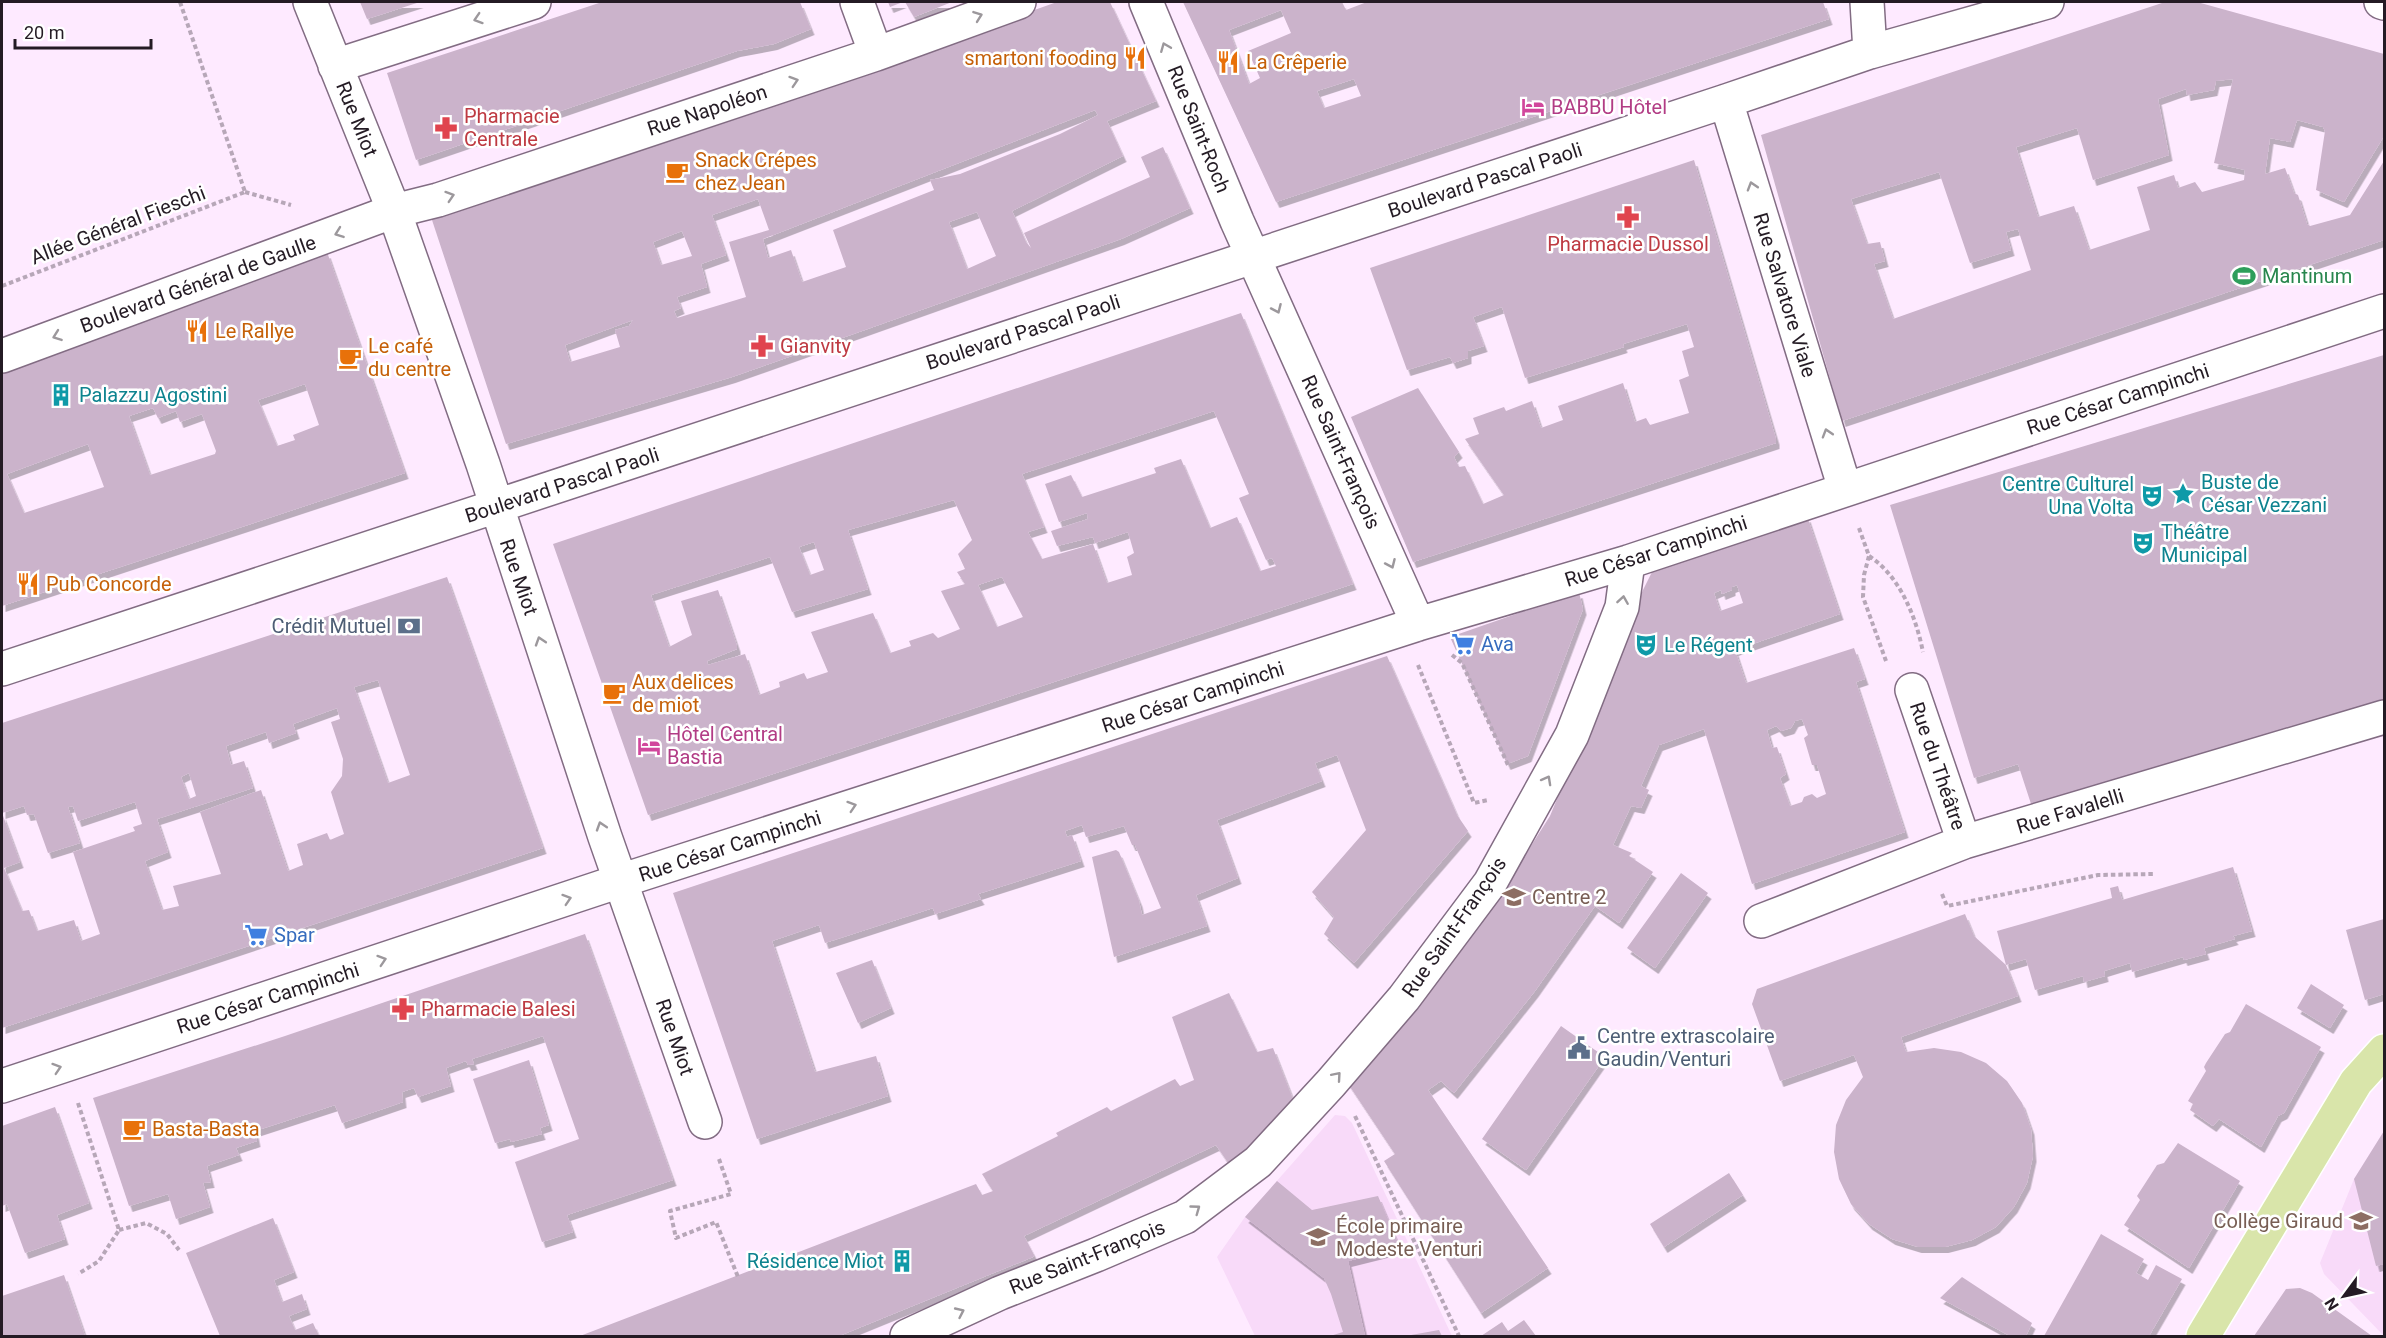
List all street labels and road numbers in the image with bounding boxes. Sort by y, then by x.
street label: Rue Saint-Roch [1163,62,1235,196]
street label: Rue Miot [331,78,383,160]
street label: Rue Napoléon [644,79,770,141]
street label: Boulevard Pascal Paoli [1385,137,1585,223]
street label: Allée Général Fieschi [27,181,209,269]
street label: Rue Salvatore Viale [1749,210,1821,380]
street label: Boulevard Général de Gaulle [77,230,319,338]
street label: Boulevard Pascal Paoli [923,289,1123,375]
street label: Rue César Campinchi [2024,358,2212,440]
street label: Rue Saint-François [1296,371,1386,533]
street label: Boulevard Pascal Paoli [462,442,662,528]
street label: Rue César Campinchi [1562,510,1750,592]
street label: Rue Miot [495,536,543,618]
street label: Rue César Campinchi [1099,656,1287,738]
street label: Rue du Théâtre [1905,699,1971,833]
street label: Rue Favalelli [2013,783,2127,839]
street label: Rue César Campinchi [636,805,824,887]
street label: Rue Saint-François [1397,852,1511,1002]
street label: Rue César Campinchi [174,957,362,1039]
street label: Rue Miot [651,996,699,1078]
street label: Rue Saint-François [1006,1215,1168,1299]

